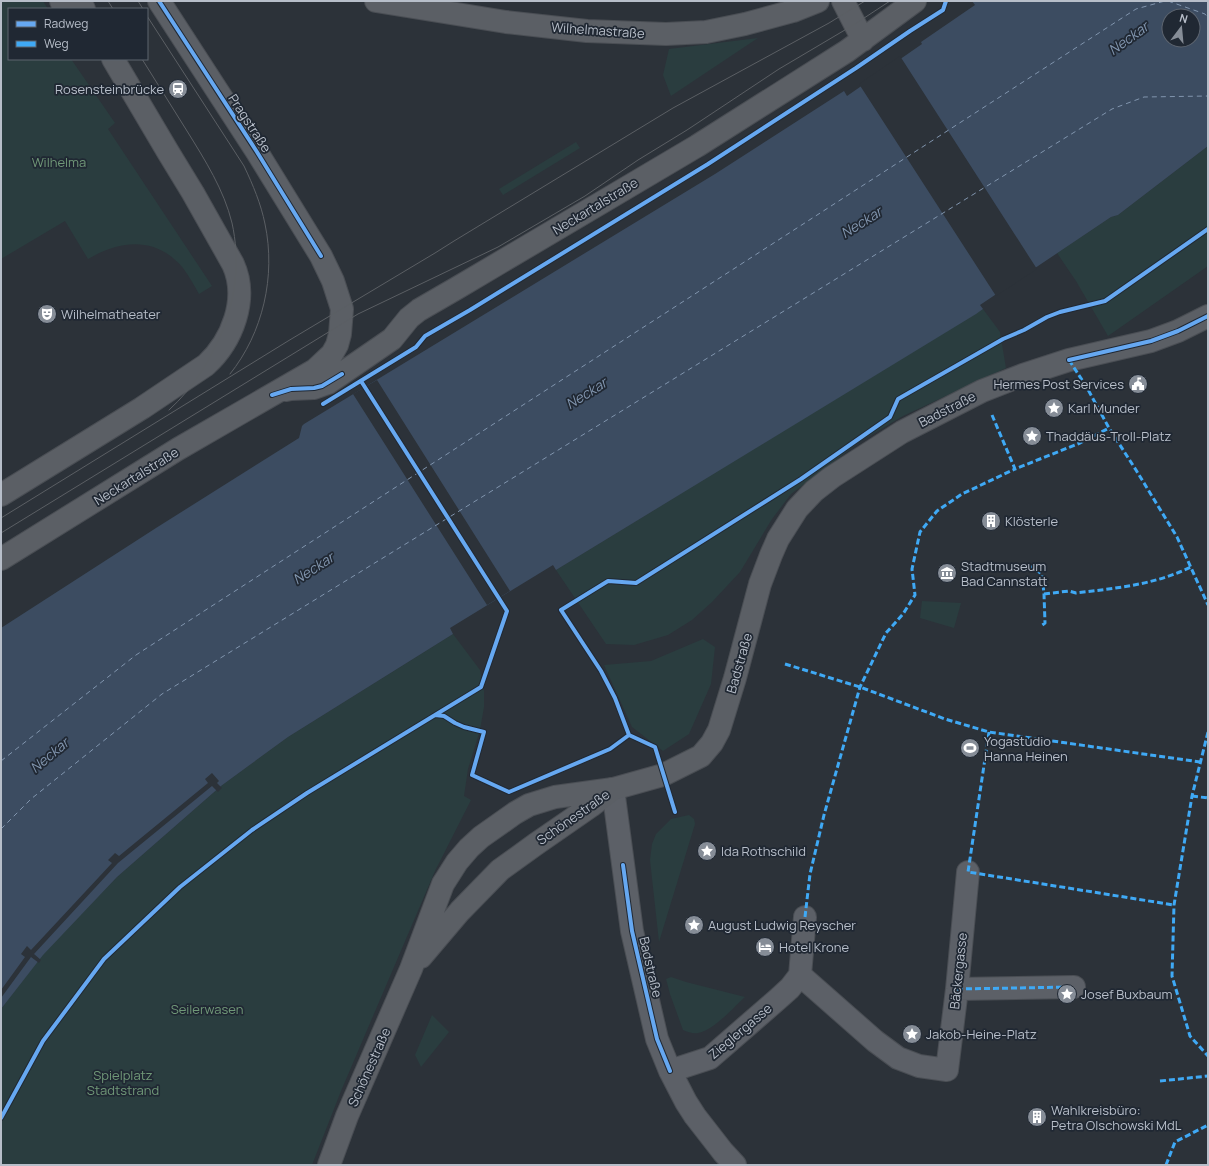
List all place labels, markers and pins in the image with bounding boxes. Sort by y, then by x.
station icon: Rosensteinbrücke [167,78,189,100]
place label: Rosensteinbrücke [55,80,164,98]
theatre icon: Wilhelmatheater [36,303,58,325]
place label: Wilhelmatheater [61,305,161,323]
public building icon: Hermes Post Services [1127,373,1149,395]
place label: Hermes Post Services [993,375,1124,393]
place icon: Karl Munder [1043,397,1065,419]
place label: Karl Munder [1068,399,1140,417]
place icon: Thaddäus-Troll-Platz [1021,425,1043,447]
place label: Thaddäus-Troll-Platz [1046,427,1171,445]
building icon: Klösterle [980,510,1002,532]
place label: Klösterle [1005,512,1058,530]
place label: Stadtmuseum Bad Cannstatt [961,557,1048,590]
museum icon: Stadtmuseum Bad Cannstatt [936,562,958,584]
place label: Yogastudio Hanna Heinen [984,732,1068,765]
sports icon: Yogastudio Hanna Heinen [959,737,981,759]
place icon: Ida Rothschild [696,840,718,862]
place label: Ida Rothschild [721,842,806,860]
place icon: August Ludwig Reyscher [683,914,705,936]
place label: August Ludwig Reyscher [708,916,856,934]
hotel icon: Hotel Krone [754,936,776,958]
place label: Hotel Krone [779,938,849,956]
place icon: Josef Buxbaum [1056,983,1078,1005]
place label: Josef Buxbaum [1081,985,1173,1003]
place icon: Jakob-Heine-Platz [901,1023,923,1045]
place label: Jakob-Heine-Platz [926,1025,1037,1043]
place label: Wahlkreisbüro: Petra Olschowski MdL [1051,1101,1182,1134]
building icon: Wahlkreisbüro: Petra Olschowski MdL [1026,1106,1048,1128]

